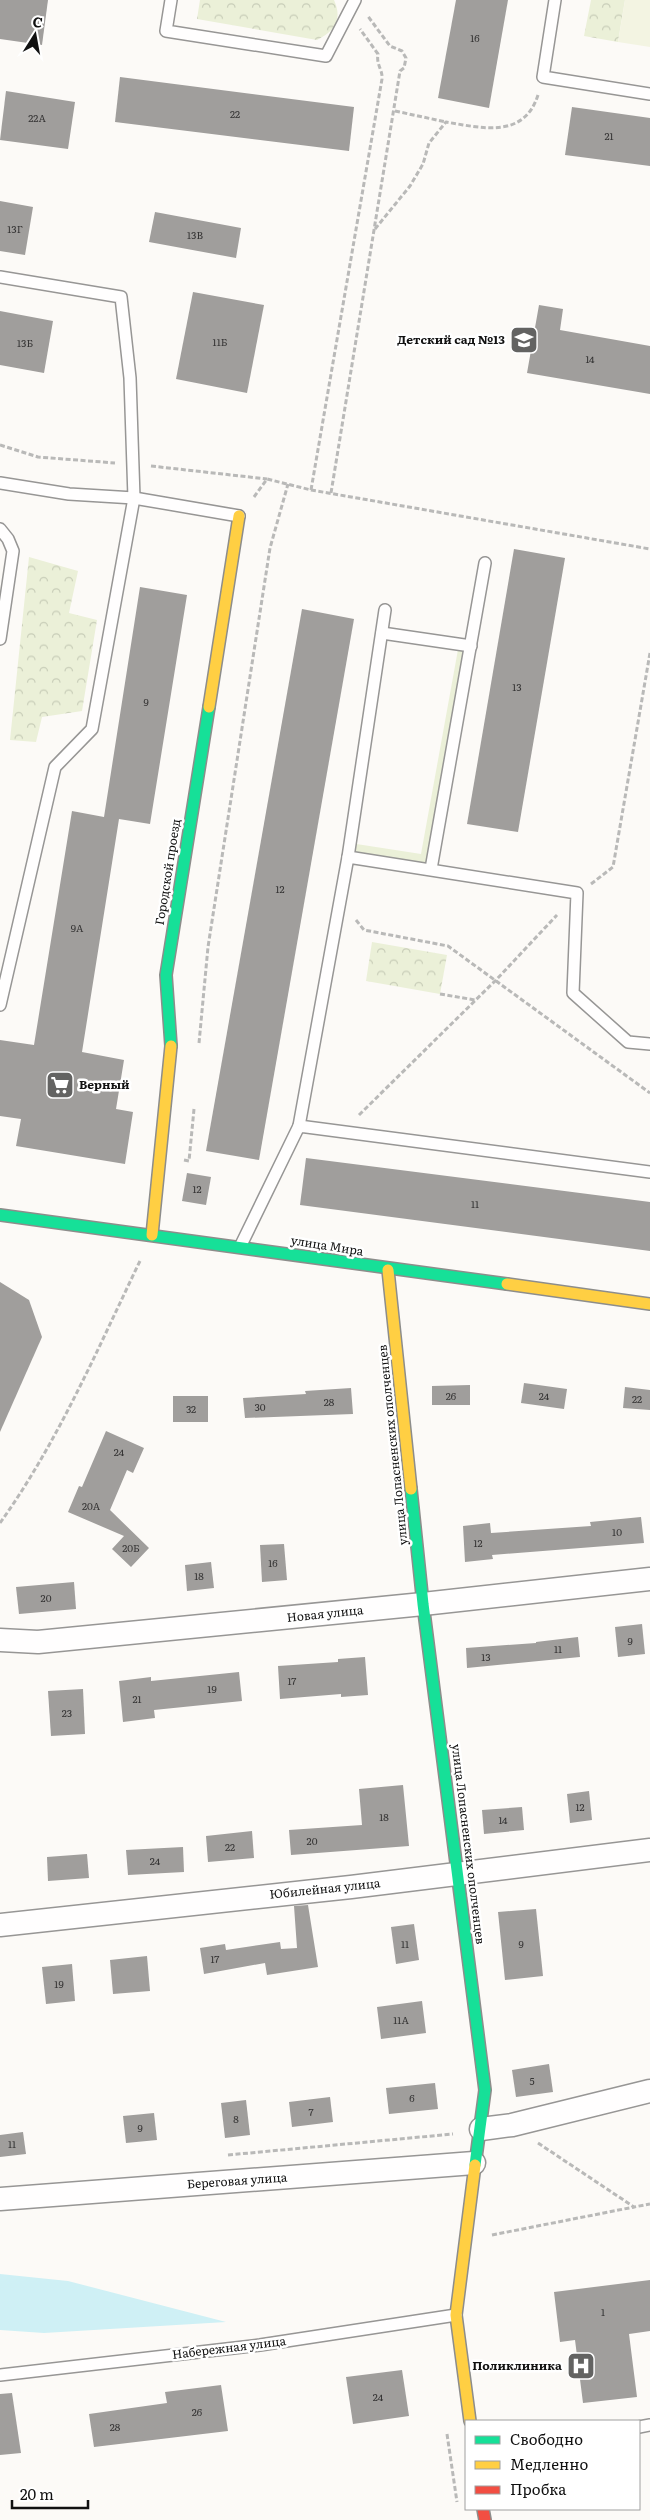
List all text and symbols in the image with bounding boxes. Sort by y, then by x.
north arrow [10,10,60,60]
text: С [31,10,45,32]
house number: 16 [470,30,480,45]
house number: 22 [230,106,240,121]
house number: 22А [28,110,46,125]
house number: 21 [604,128,614,143]
house number: 13Г [7,221,23,236]
house number: 13В [187,227,203,242]
school or university icon: Детский сад №13 [509,325,539,355]
place label: Детский сад №13 [397,330,505,348]
house number: 11Б [213,334,228,349]
house number: 13Б [17,335,33,350]
house number: 14 [585,351,595,366]
house number: 13 [512,679,522,694]
house number: 9 [143,694,149,709]
street label: Городской проезд [150,817,184,926]
house number: 12 [275,881,285,896]
house number: 9А [71,920,84,935]
supermarket icon: Верный [45,1070,75,1100]
place label: Верный [79,1075,130,1093]
house number: 12 [192,1181,202,1196]
house number: 11 [471,1196,479,1211]
street label: улица Мира [290,1230,365,1260]
street label: улица Лопасненских ополченцев [372,1344,411,1546]
house number: 26 [446,1388,457,1403]
house number: 24 [539,1388,550,1403]
house number: 22 [632,1391,642,1406]
house number: 28 [324,1394,335,1409]
house number: 30 [254,1399,266,1414]
house number: 32 [186,1401,196,1416]
house number: 24 [114,1444,125,1459]
house number: 20А [82,1498,101,1513]
house number: 10 [612,1524,622,1539]
house number: 12 [473,1535,483,1550]
house number: 20Б [122,1540,140,1555]
house number: 16 [268,1555,278,1570]
house number: 18 [194,1568,204,1583]
house number: 20 [41,1590,52,1605]
street label: Новая улица [286,1600,365,1626]
house number: 9 [627,1633,633,1648]
house number: 11 [554,1641,562,1656]
house number: 13 [481,1649,491,1664]
house number: 17 [288,1673,296,1688]
house number: 19 [207,1681,217,1696]
house number: 21 [132,1691,142,1706]
house number: 23 [62,1705,72,1720]
street label: улица Лопасненских ополченцев [448,1743,490,1945]
house number: 12 [575,1799,585,1814]
house number: 18 [379,1809,389,1824]
house number: 14 [498,1812,508,1827]
house number: 20 [307,1833,318,1848]
house number: 22 [225,1839,235,1854]
house number: 24 [150,1853,161,1868]
street label: Юбилейная улица [269,1873,382,1903]
house number: 11 [401,1936,409,1951]
house number: 9 [518,1936,524,1951]
house number: 17 [211,1951,219,1966]
house number: 19 [54,1976,64,1991]
house number: 11А [393,2012,409,2027]
house number: 5 [529,2073,535,2088]
house number: 6 [409,2090,415,2105]
house number: 7 [308,2104,314,2119]
house number: 8 [233,2111,239,2126]
house number: 9 [137,2120,143,2135]
house number: 11 [8,2136,16,2151]
street label: Береговая улица [186,2167,288,2192]
house number: 1 [601,2304,605,2319]
street label: Набережная улица [171,2331,287,2363]
hospital icon: Поликлиника [566,2351,596,2381]
place label: Поликлиника [472,2356,562,2374]
house number: 24 [373,2389,384,2404]
house number: 26 [192,2404,203,2419]
house number: 28 [110,2419,121,2434]
legend [465,2420,640,2510]
text: Свободно [510,2427,583,2450]
text: Медленно [510,2452,588,2475]
text: Пробка [510,2477,567,2500]
scale bar [12,2478,89,2510]
text: 20 m [20,2482,54,2505]

